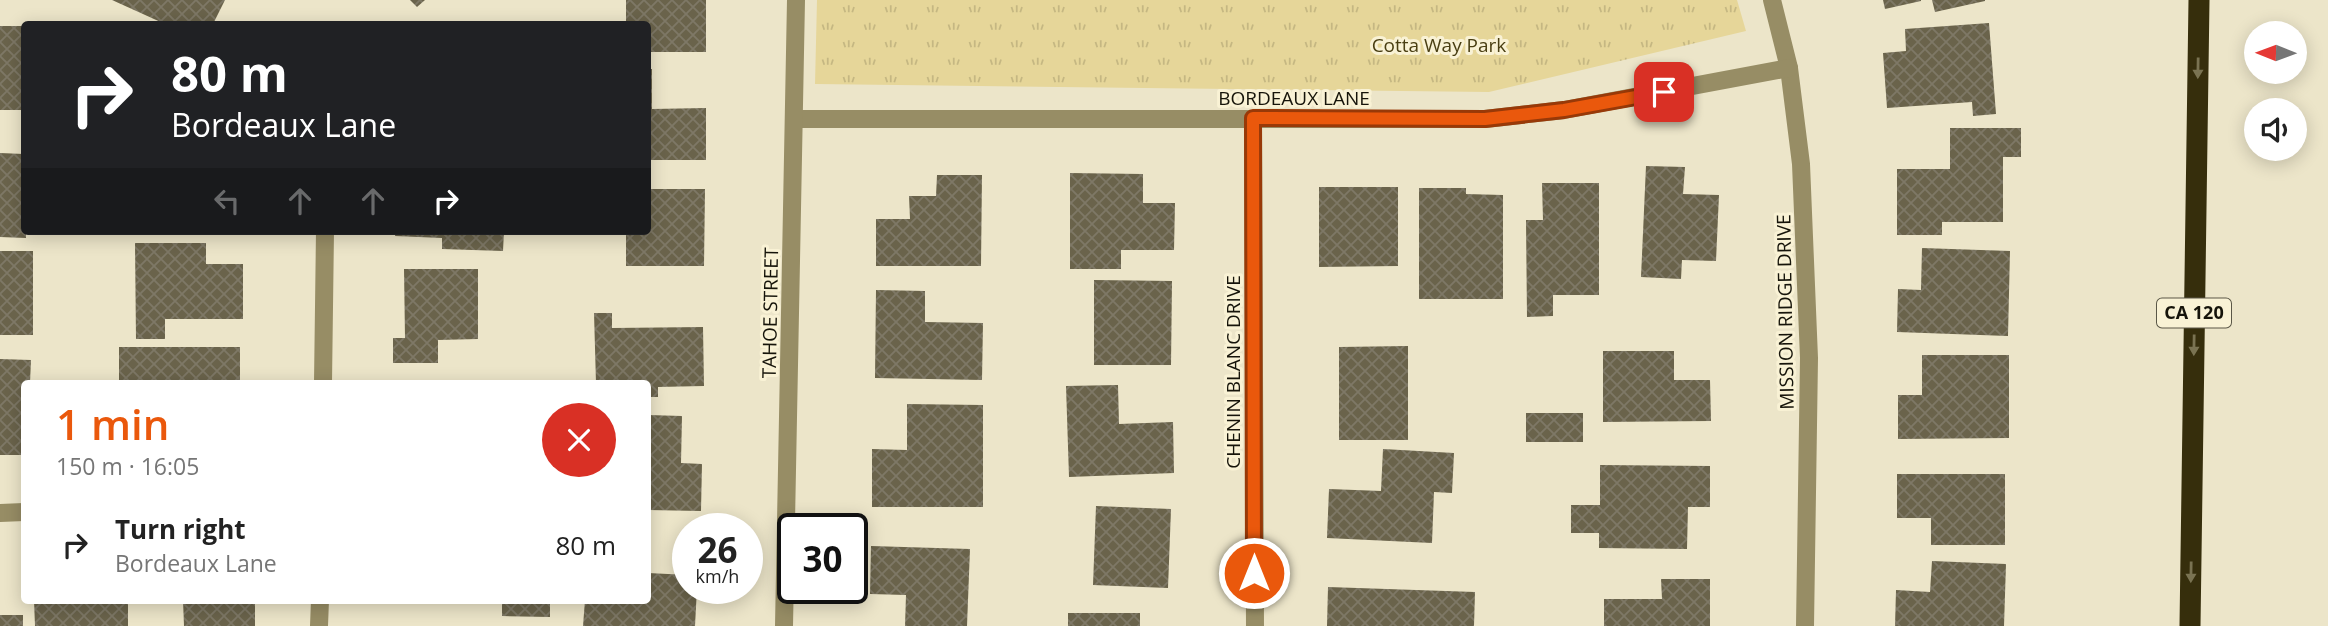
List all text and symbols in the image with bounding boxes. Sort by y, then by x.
north arrow [2244,21,2306,84]
map controls [2244,21,2307,161]
park label: Cotta Way Park [1372,32,1506,58]
text: 80 m [171,40,288,106]
icon: right [56,49,147,140]
one-way arrow [2192,57,2204,79]
pin [1634,62,1694,122]
icon: arrive [1645,73,1683,111]
street label: BORDEAUX LANE [1218,85,1370,111]
button: sound [2244,98,2307,161]
text: Bordeaux Lane [171,103,396,146]
icon: left [208,182,246,220]
icon: ahead [281,182,319,220]
icon: ahead [354,182,392,220]
icon: right [427,182,465,220]
street label: MISSION RIDGE DRIVE [1770,214,1800,410]
street label: TAHOE STREET [756,247,784,379]
street label: CHENIN BLANC DRIVE [1220,275,1246,469]
road number: CA 120 [2157,298,2231,328]
one-way arrow [2188,334,2199,356]
text: 1 min [56,395,169,452]
button: close [542,403,616,477]
text: 150 m · 16:05 [56,450,199,482]
text: Turn right [115,511,246,547]
speed limit sign: 30 [777,513,868,604]
icon: right [56,526,94,564]
text: 26 [697,526,738,573]
text: 80 m [555,527,616,563]
position arrow [1217,536,1291,610]
text: Bordeaux Lane [115,547,277,579]
one-way arrow [2185,561,2196,583]
text: km/h [696,564,739,588]

